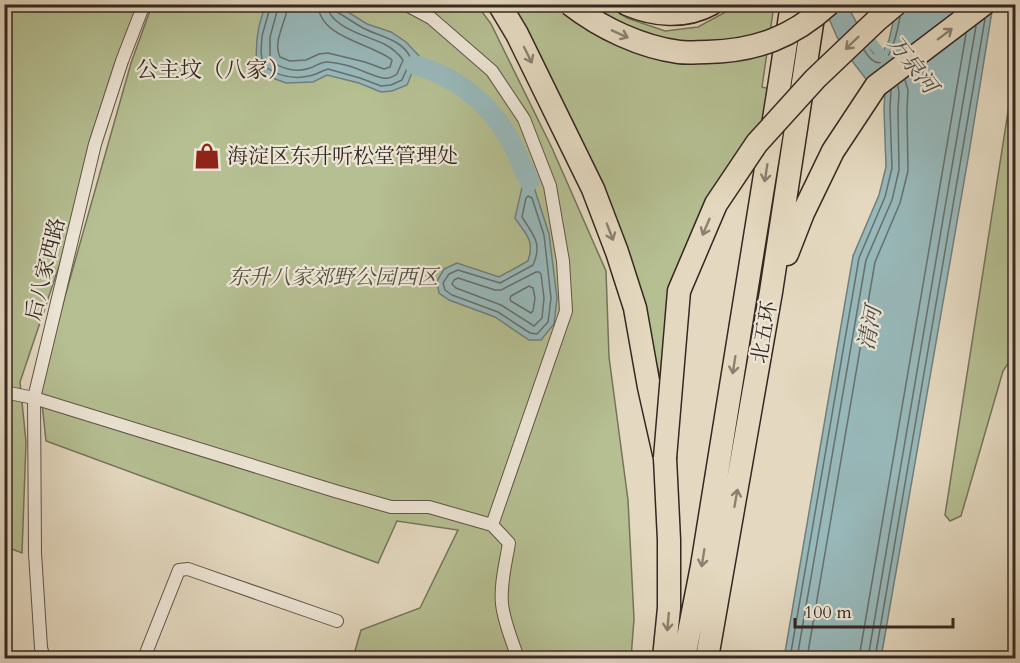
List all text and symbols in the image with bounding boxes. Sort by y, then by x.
one-way arrow [936,28,952,41]
one-way arrow [611,29,629,40]
water label: 万泉河 [880,29,947,103]
one-way arrow [845,36,860,50]
one-way arrow [522,46,534,64]
district label: 公主坟（八家） [136,55,290,85]
shop icon: 海淀区东升听松堂管理处 [192,141,222,171]
place label: 海淀区东升听松堂管理处 [227,142,458,171]
one-way arrow [760,163,771,182]
street label: 后八家西路 [19,215,72,324]
one-way arrow [700,217,711,236]
one-way arrow [605,222,616,241]
park label: 东升八家郊野公园西区 [228,263,441,292]
street label: 北五环 [745,299,784,366]
water label: 清河 [851,300,890,353]
one-way arrow [728,355,739,375]
one-way arrow [731,488,742,508]
one-way arrow [697,547,708,567]
scale bar [795,591,952,629]
text: 100 m [804,600,852,625]
one-way arrow [662,611,673,631]

